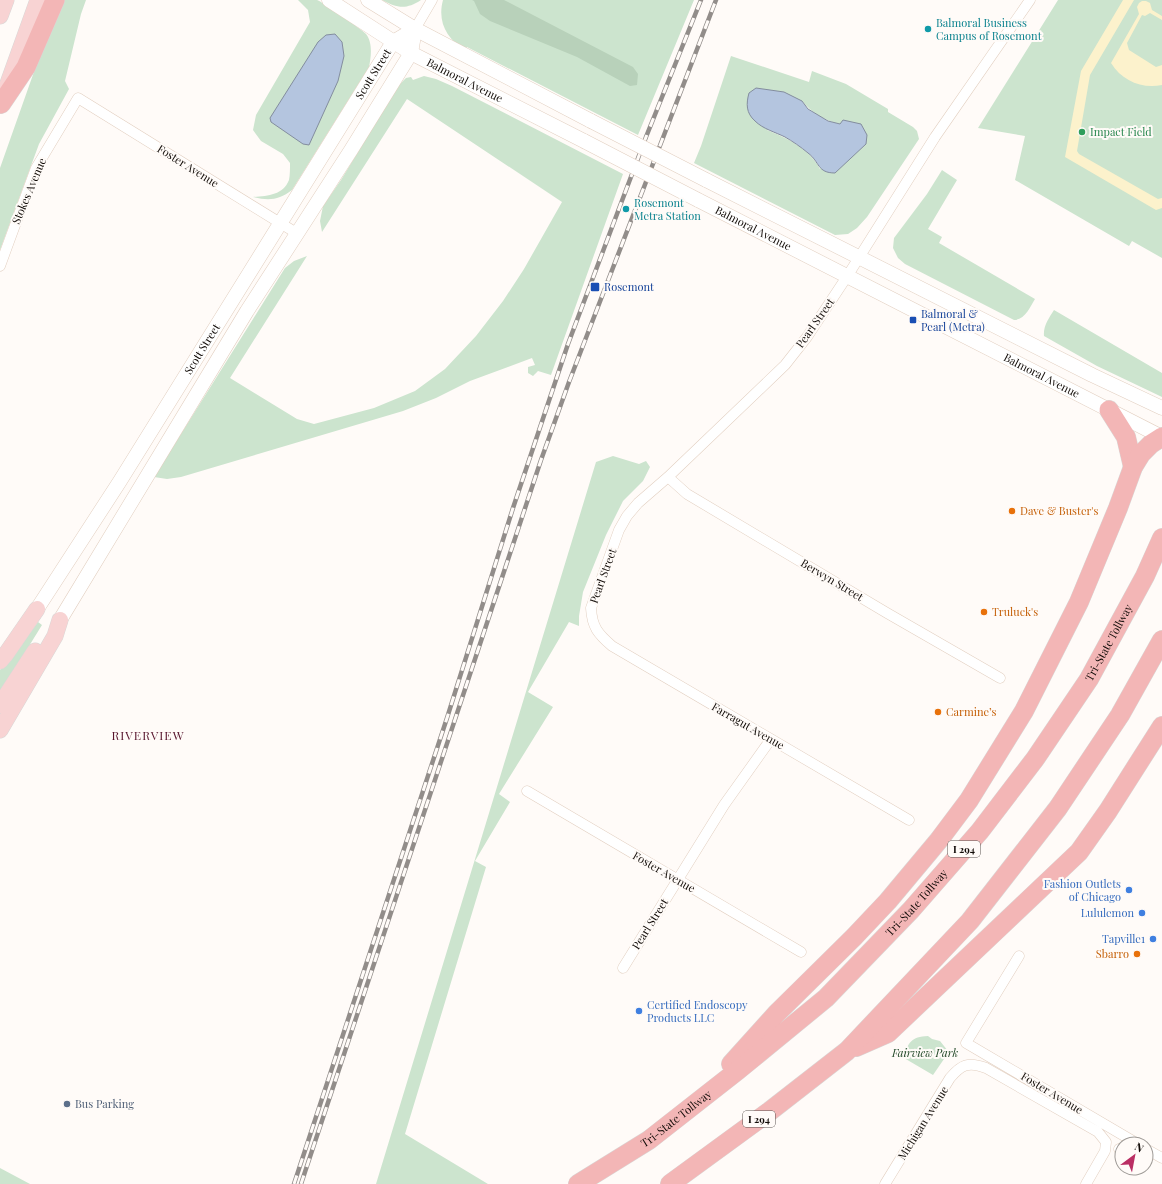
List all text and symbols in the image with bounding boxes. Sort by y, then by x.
place label: Balmoral Business Campus of Rosemont [936,15,1042,43]
marker: Balmoral Business Campus of Rosemont [923,24,933,34]
street label: Scott Street [351,45,394,102]
street label: Balmoral Avenue [424,54,506,106]
place label: Impact Field [1090,124,1152,139]
marker: Impact Field [1077,127,1087,137]
street label: Foster Avenue [155,141,222,191]
street label: Stokes Avenue [8,155,49,226]
place label: Rosemont Metra Station [634,195,701,223]
street label: Balmoral Avenue [713,202,795,254]
marker: Rosemont Metra Station [621,204,631,214]
place label: Rosemont [604,279,654,294]
marker: Rosemont [589,281,601,293]
street label: Pearl Street [792,295,837,351]
place label: Balmoral & Pearl (Metra) [921,306,985,334]
marker: Balmoral & Pearl (Metra) [908,315,918,325]
street label: Scott Street [180,321,223,377]
street label: Balmoral Avenue [1001,349,1083,401]
place label: Dave & Buster's [1020,503,1098,518]
marker: Dave & Buster's [1007,506,1017,516]
street label: Pearl Street [586,546,619,605]
street label: Berwyn Street [798,555,866,604]
street label: Tri-State Tollway [1081,601,1135,684]
place label: Truluck's [992,604,1038,619]
marker: Truluck's [979,607,989,617]
street label: Farragut Avenue [709,699,788,753]
place label: Carmine’s [946,704,996,719]
marker: Carmine’s [933,707,943,717]
district label: RIVERVIEW [111,727,185,743]
road number: I 294 [948,841,980,857]
street label: Foster Avenue [630,848,699,896]
street label: Tri-State Tollway [882,865,951,939]
place label: Fashion Outlets of Chicago [1044,876,1121,904]
marker: Fashion Outlets of Chicago [1124,885,1134,895]
street label: Pearl Street [628,895,671,952]
place label: Lululemon [1081,905,1134,920]
marker: Lululemon [1137,908,1147,918]
place label: Tapville1 [1102,931,1145,946]
marker: Tapville1 [1148,934,1158,944]
place label: Sbarro [1096,946,1129,961]
marker: Sbarro [1132,949,1142,959]
place label: Certified Endoscopy Products LLC [647,997,748,1025]
marker: Certified Endoscopy Products LLC [634,1006,644,1016]
park label: Fairview Park [891,1045,958,1060]
street label: Foster Avenue [1019,1068,1086,1117]
street label: Michigan Avenue [894,1083,951,1162]
street label: Tri-State Tollway [638,1086,714,1150]
place label: Bus Parking [75,1096,134,1111]
marker: Bus Parking [62,1099,72,1109]
road number: I 294 [743,1111,775,1127]
north arrow [1114,1136,1154,1176]
text: N [1132,1139,1147,1156]

